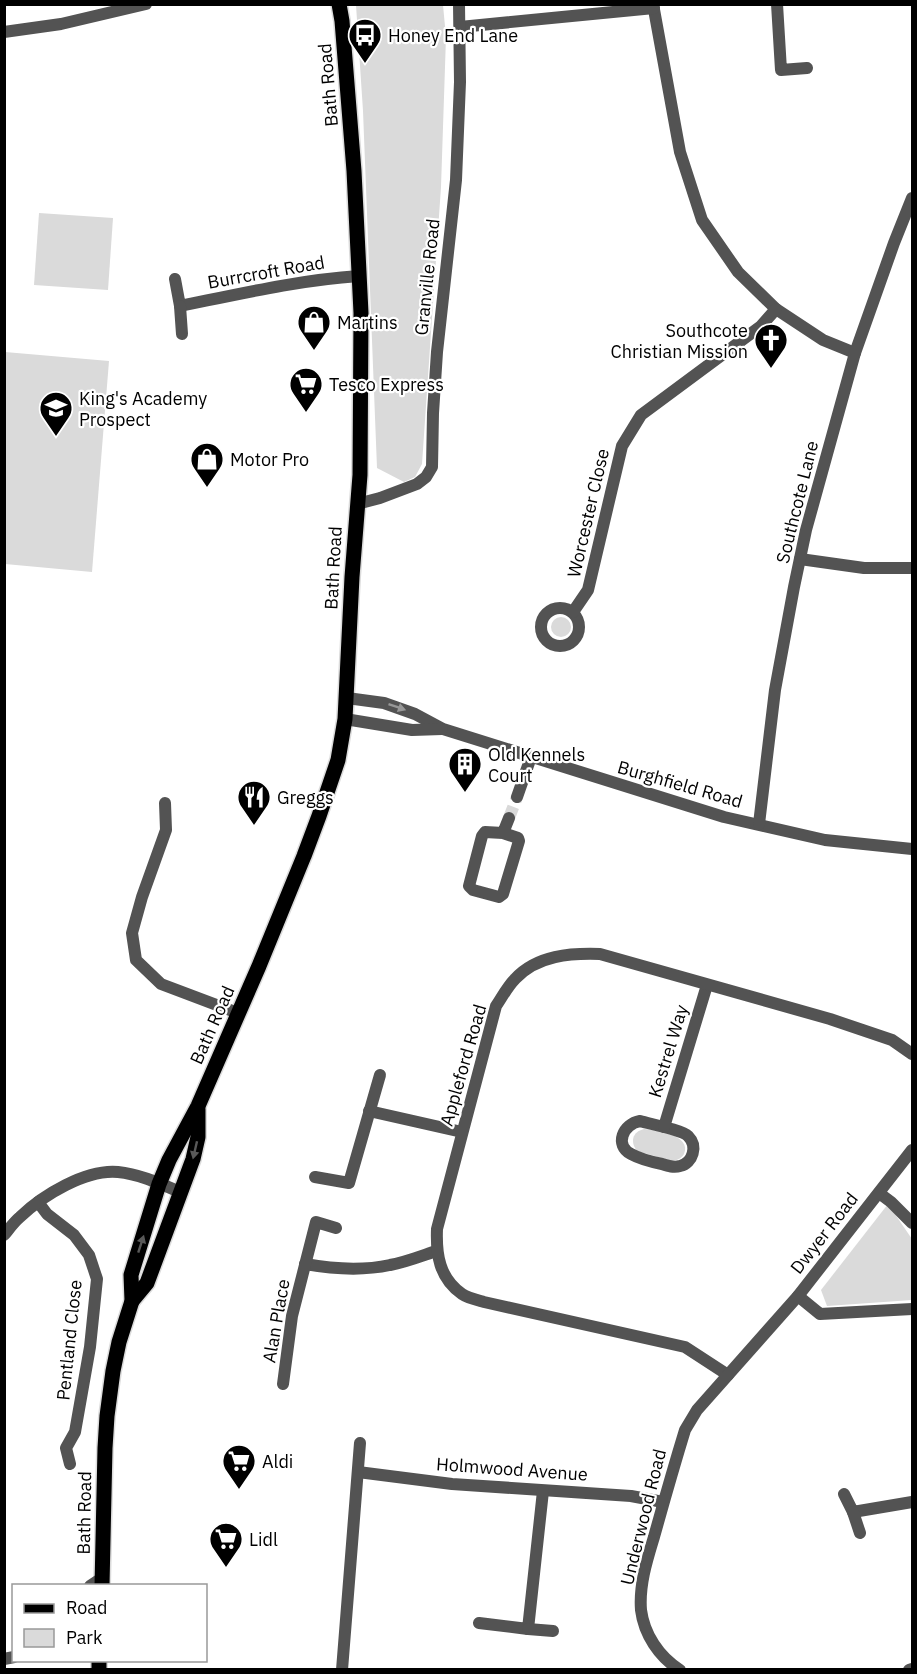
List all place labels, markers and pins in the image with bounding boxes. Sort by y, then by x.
bus stop icon: Honey End Lane [347,17,383,64]
place label: Honey End Lane [388,24,518,47]
shop icon: Martins [296,304,332,351]
place label: Martins [337,311,398,334]
place label: Southcote Christian Mission [611,319,748,363]
church icon: Southcote Christian Mission [753,322,789,369]
supermarket icon: Tesco Express [288,366,324,413]
place label: Tesco Express [329,373,444,396]
place label: King's Academy Prospect [79,387,207,431]
school or university icon: King's Academy Prospect [38,390,74,437]
shop icon: Motor Pro [189,441,225,488]
place label: Motor Pro [230,448,309,471]
place label: Old Kennels Court [488,743,585,787]
building icon: Old Kennels Court [447,746,483,793]
restaurant icon: Greggs [236,779,272,826]
place label: Greggs [277,786,334,809]
supermarket icon: Aldi [221,1443,257,1490]
place label: Aldi [262,1450,293,1473]
supermarket icon: Lidl [208,1521,244,1568]
place label: Lidl [249,1528,278,1551]

